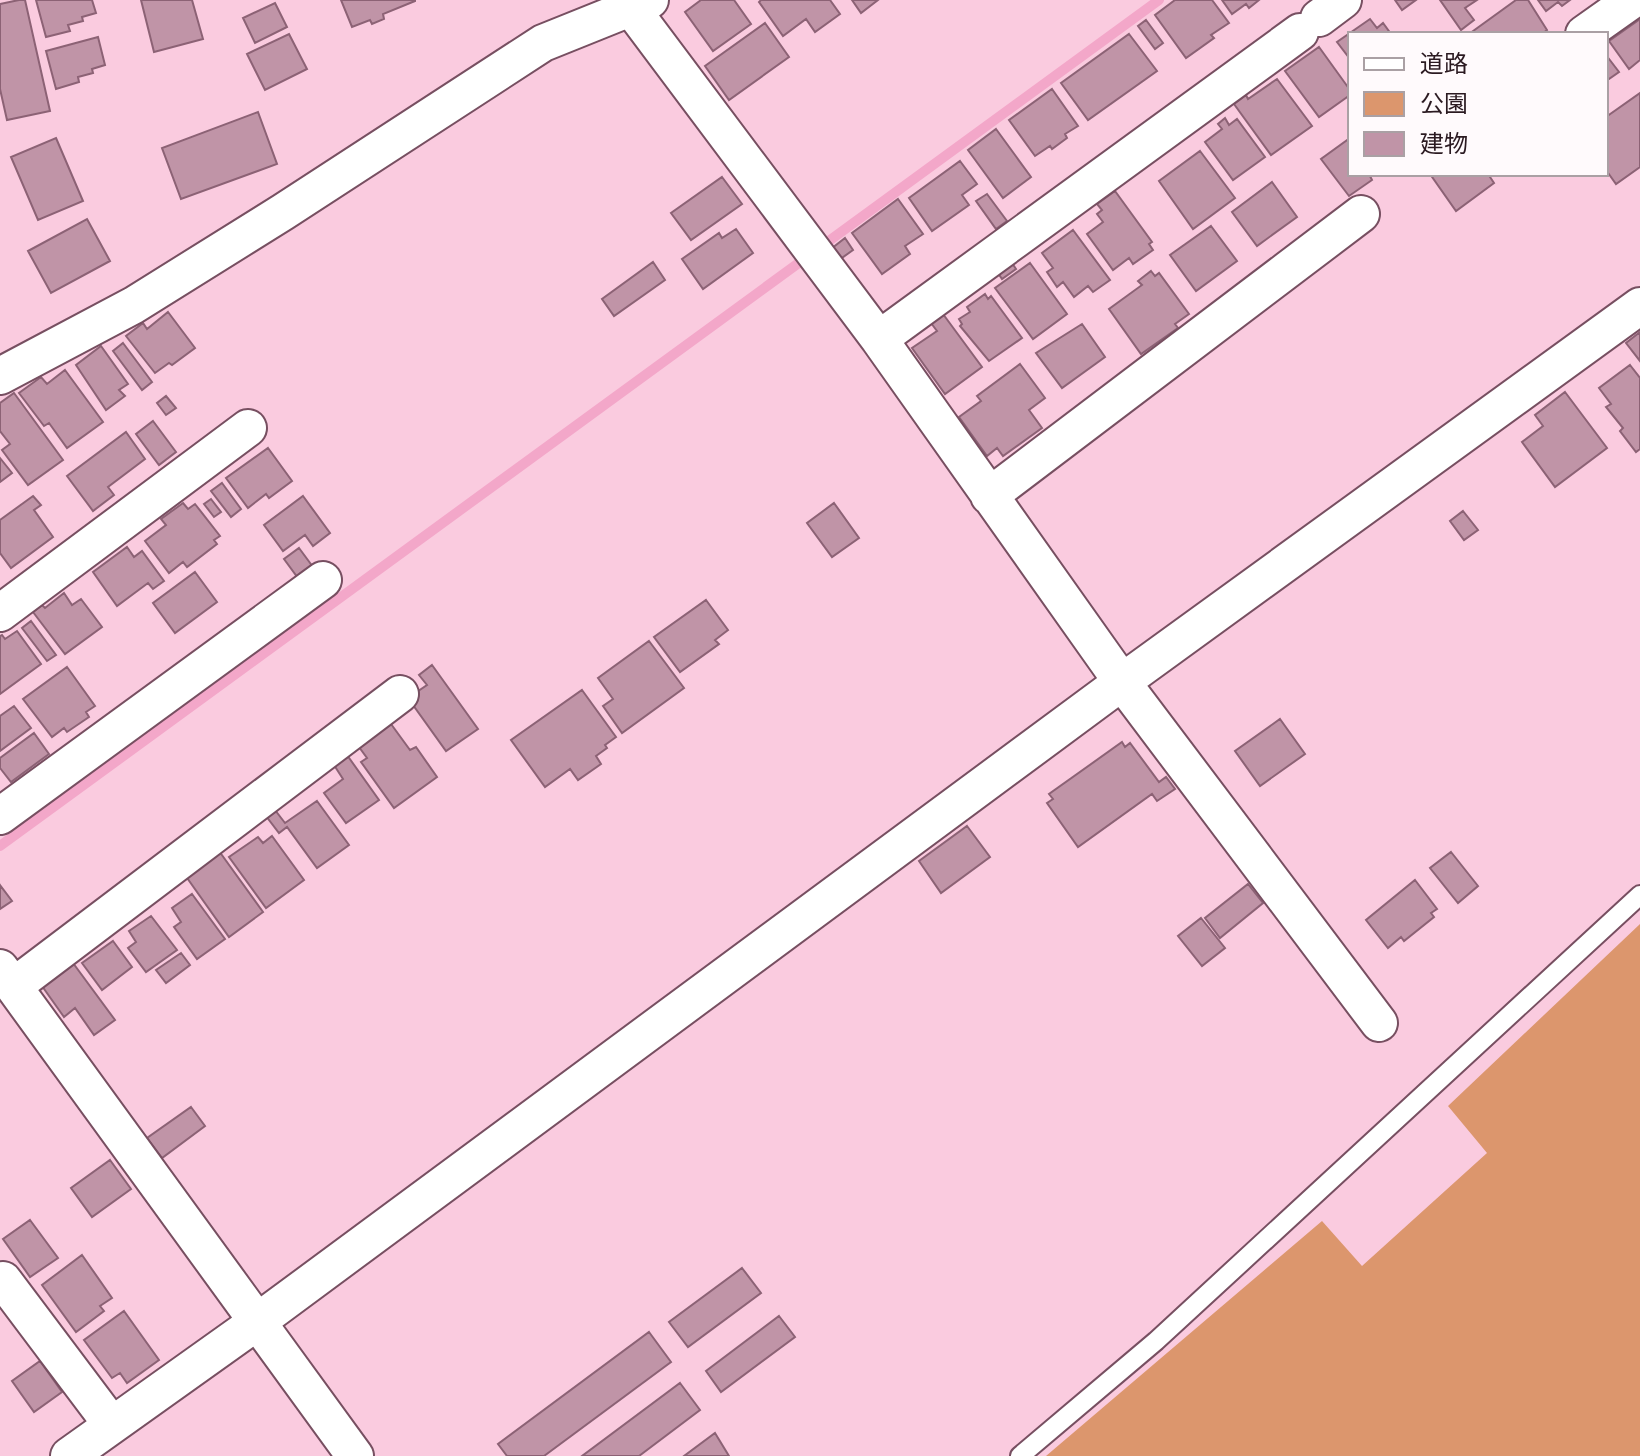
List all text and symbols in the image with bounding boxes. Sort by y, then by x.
legend [1348,32,1608,176]
text: 道路 [1420,47,1468,83]
text: 公園 [1420,87,1468,123]
text: 建物 [1420,127,1468,163]

